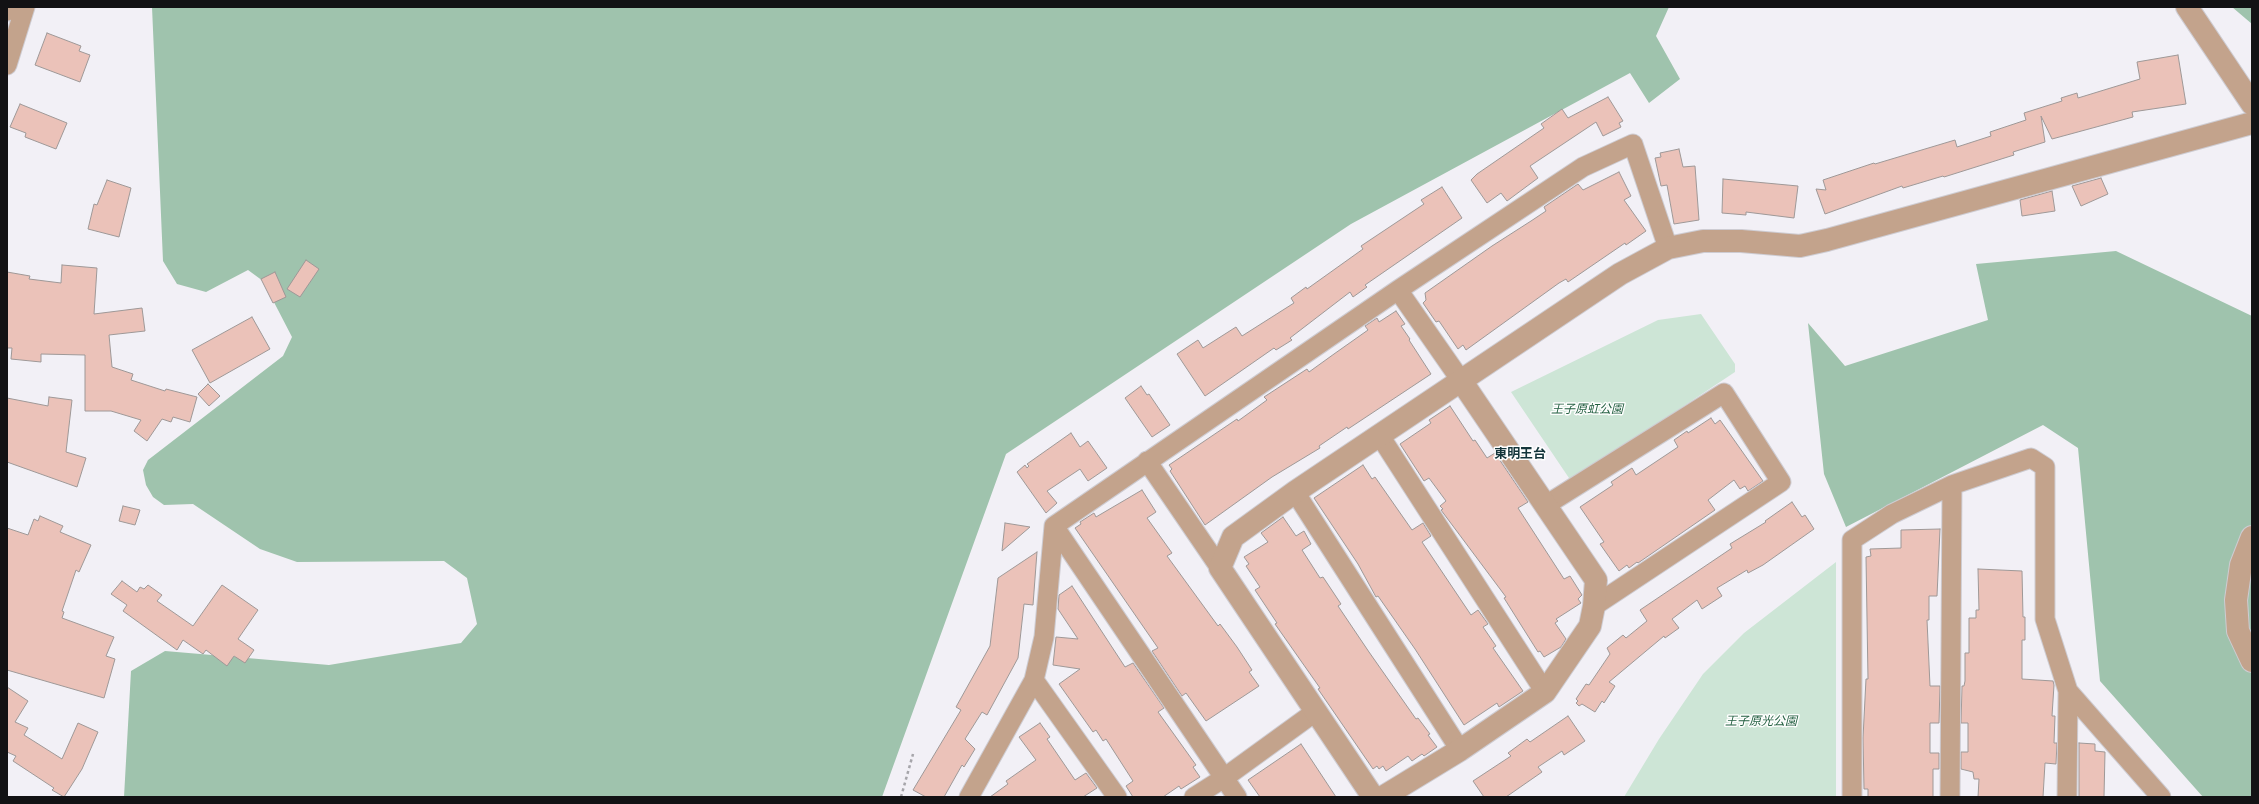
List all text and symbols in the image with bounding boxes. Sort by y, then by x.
park label: 王子原虹公園 [1551,403,1623,417]
district label: 東明王台 [1494,446,1546,462]
park label: 王子原光公園 [1725,715,1797,729]

